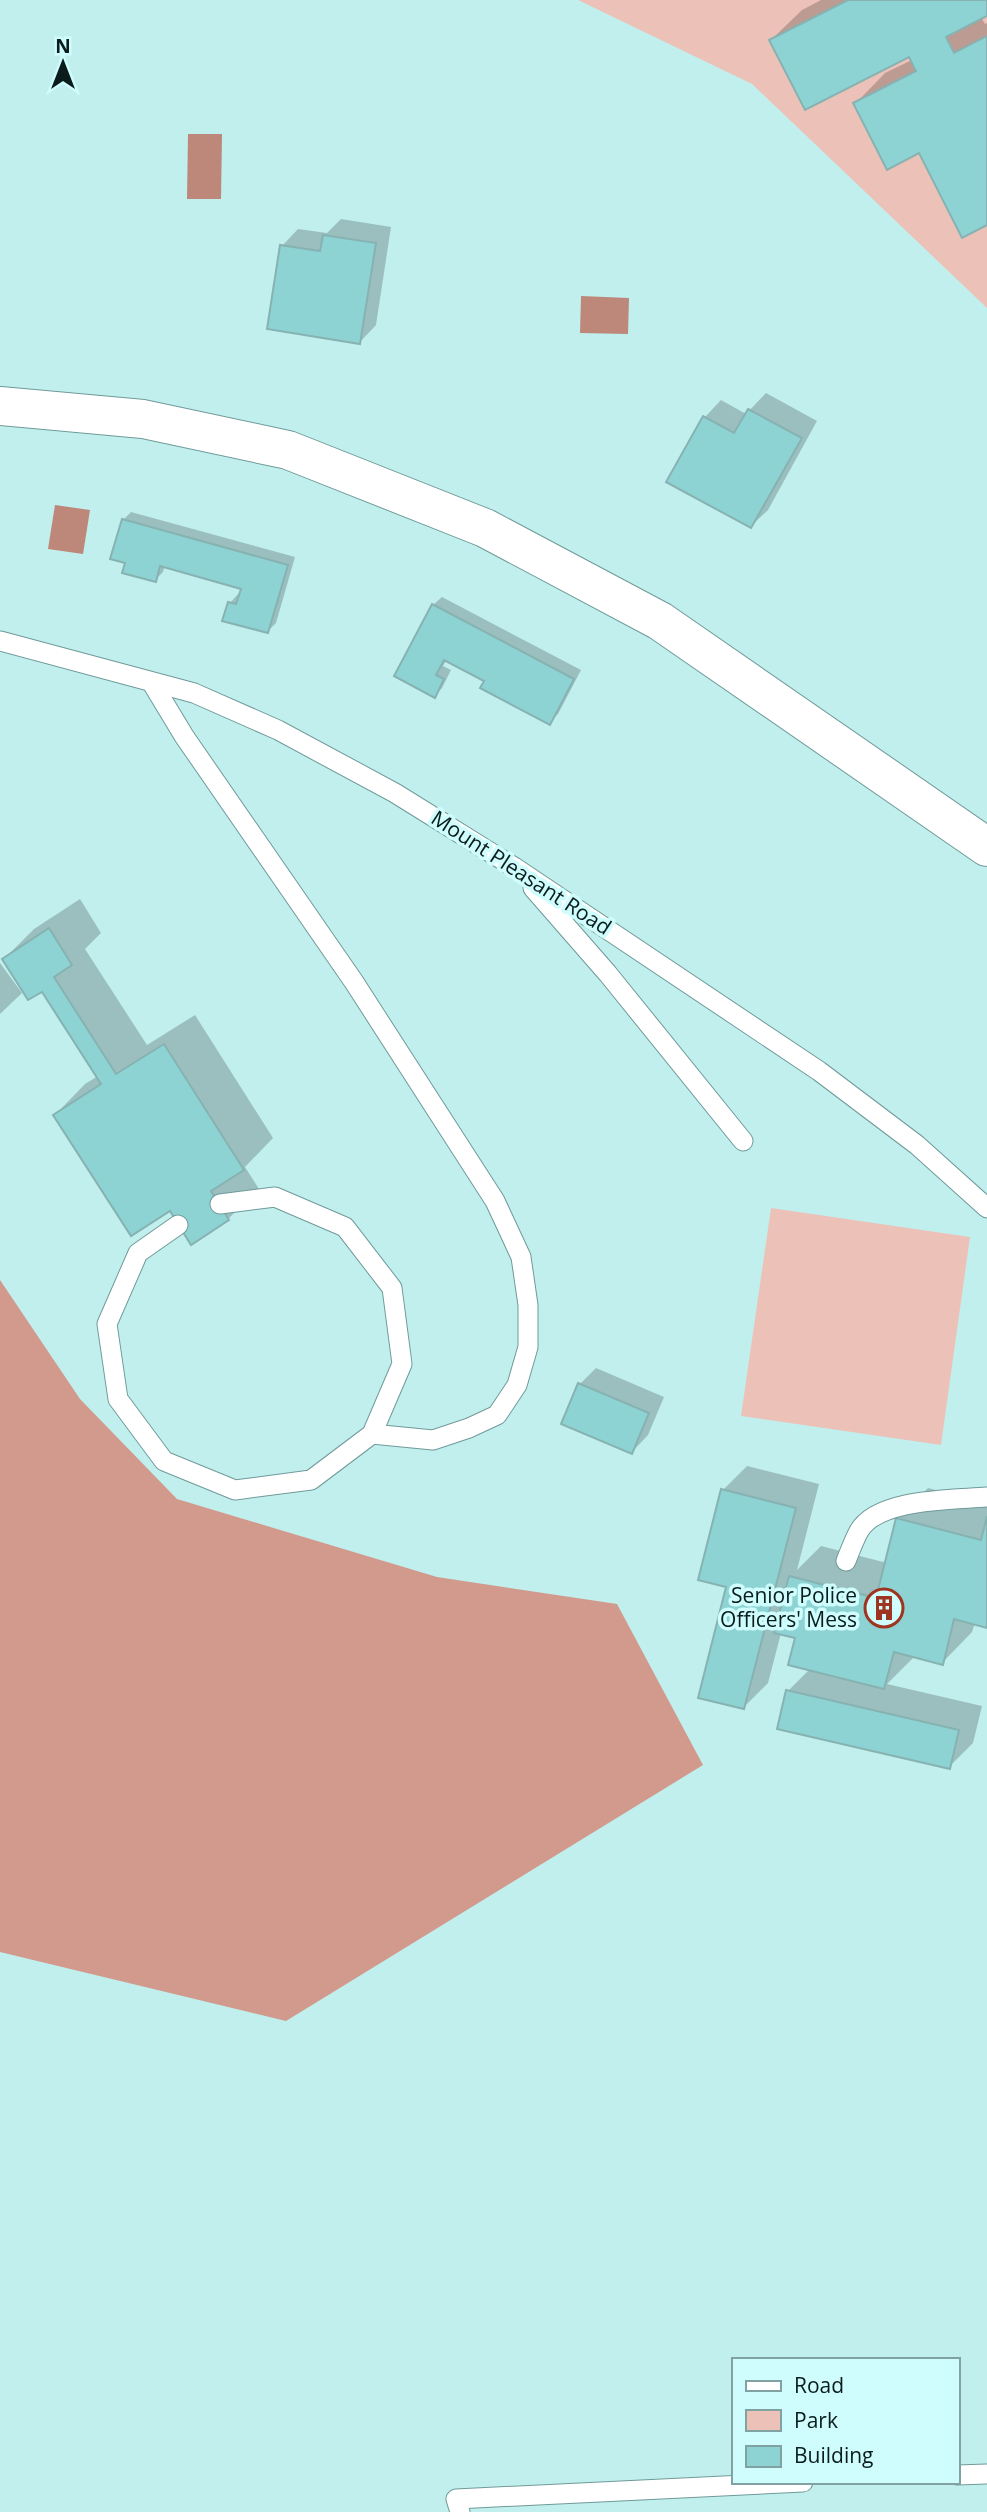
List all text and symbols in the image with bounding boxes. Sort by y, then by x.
north arrow [28,28,98,98]
text: N [55,33,71,59]
street label: Mount Pleasant Road [426,803,617,941]
place label: Senior Police Officers' Mess [720,1581,857,1633]
building icon: Senior Police Officers' Mess [863,1587,905,1629]
legend [732,2358,959,2484]
text: Road [794,2371,844,2399]
text: Park [794,2406,838,2434]
text: Building [794,2441,873,2469]

